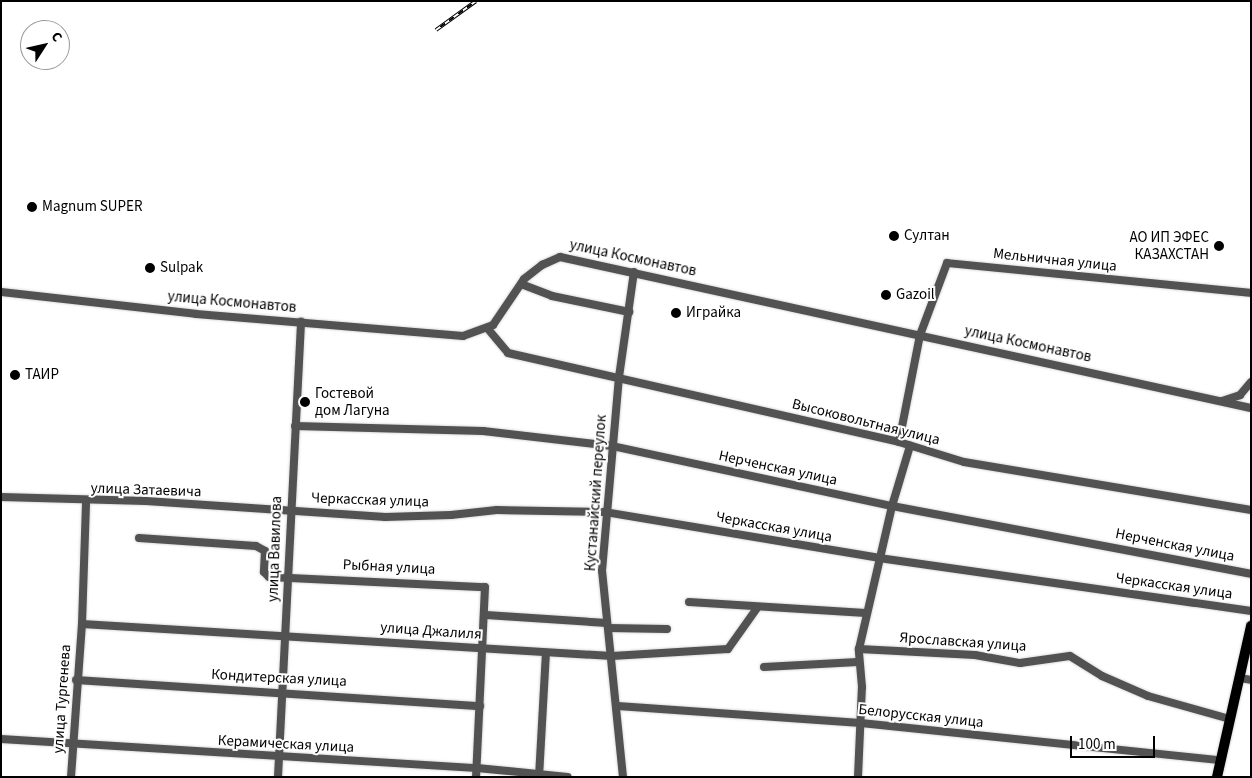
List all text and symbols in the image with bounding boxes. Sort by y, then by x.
north arrow [20,20,70,70]
text: С [46,28,67,46]
place label: Magnum SUPER [42,198,142,216]
marker: Magnum SUPER [26,201,38,213]
place label: Султан [904,227,950,245]
place label: АО ИП ЭФЕС КАЗАХСТАН [1129,228,1209,263]
marker: Султан [888,230,900,242]
street label: улица Космонавтов [568,236,698,280]
marker: АО ИП ЭФЕС КАЗАХСТАН [1213,240,1225,252]
street label: Мельничная улица [992,245,1118,275]
place label: Sulpak [160,259,203,277]
marker: Sulpak [144,262,156,274]
place label: Gazoil [896,286,935,304]
street label: улица Космонавтов [167,287,297,317]
marker: Gazoil [880,289,892,301]
place label: Играйка [686,304,741,322]
marker: Играйка [670,307,682,319]
street label: улица Космонавтов [963,322,1093,366]
place label: ТАИР [25,366,59,384]
marker: ТАИР [9,369,21,381]
place label: Гостевой дом Лагуна [315,384,390,419]
street label: Высоковольтная улица [790,395,942,449]
marker: Гостевой дом Лагуна [299,396,311,408]
street label: Кустанайский переулок [582,414,610,572]
street label: Нерченская улица [717,447,839,489]
street label: улица Затаевича [90,479,202,501]
street label: Черкасская улица [311,489,429,511]
street label: улица Вавилова [264,496,286,602]
street label: Черкасская улица [714,508,834,546]
street label: Нерченская улица [1114,525,1236,565]
street label: Рыбная улица [342,556,436,578]
street label: Черкасская улица [1114,569,1234,603]
street label: улица Джалиля [380,618,482,644]
street label: Ярославская улица [899,629,1027,655]
street label: улица Тургенева [49,644,75,754]
street label: Кондитерская улица [211,665,347,691]
street label: Белорусская улица [858,700,984,732]
scale bar [1072,726,1157,758]
street label: Керамическая улица [217,731,355,757]
text: 100 m [1078,734,1116,755]

